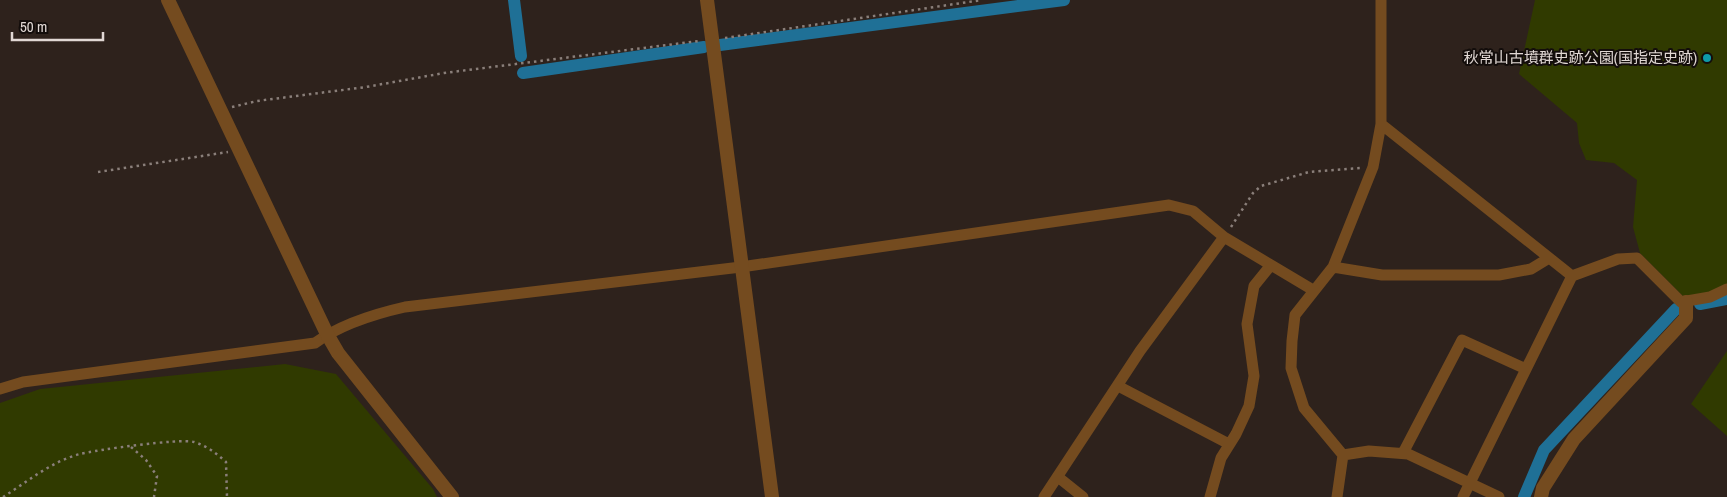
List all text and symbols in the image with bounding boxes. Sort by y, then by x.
scale bar [12,10,104,42]
text: 50 m [20,16,47,37]
place label: 秋常山古墳群史跡公園(国指定史跡) [1464,47,1697,68]
marker: 秋常山古墳群史跡公園(国指定史跡) [1701,52,1713,64]

